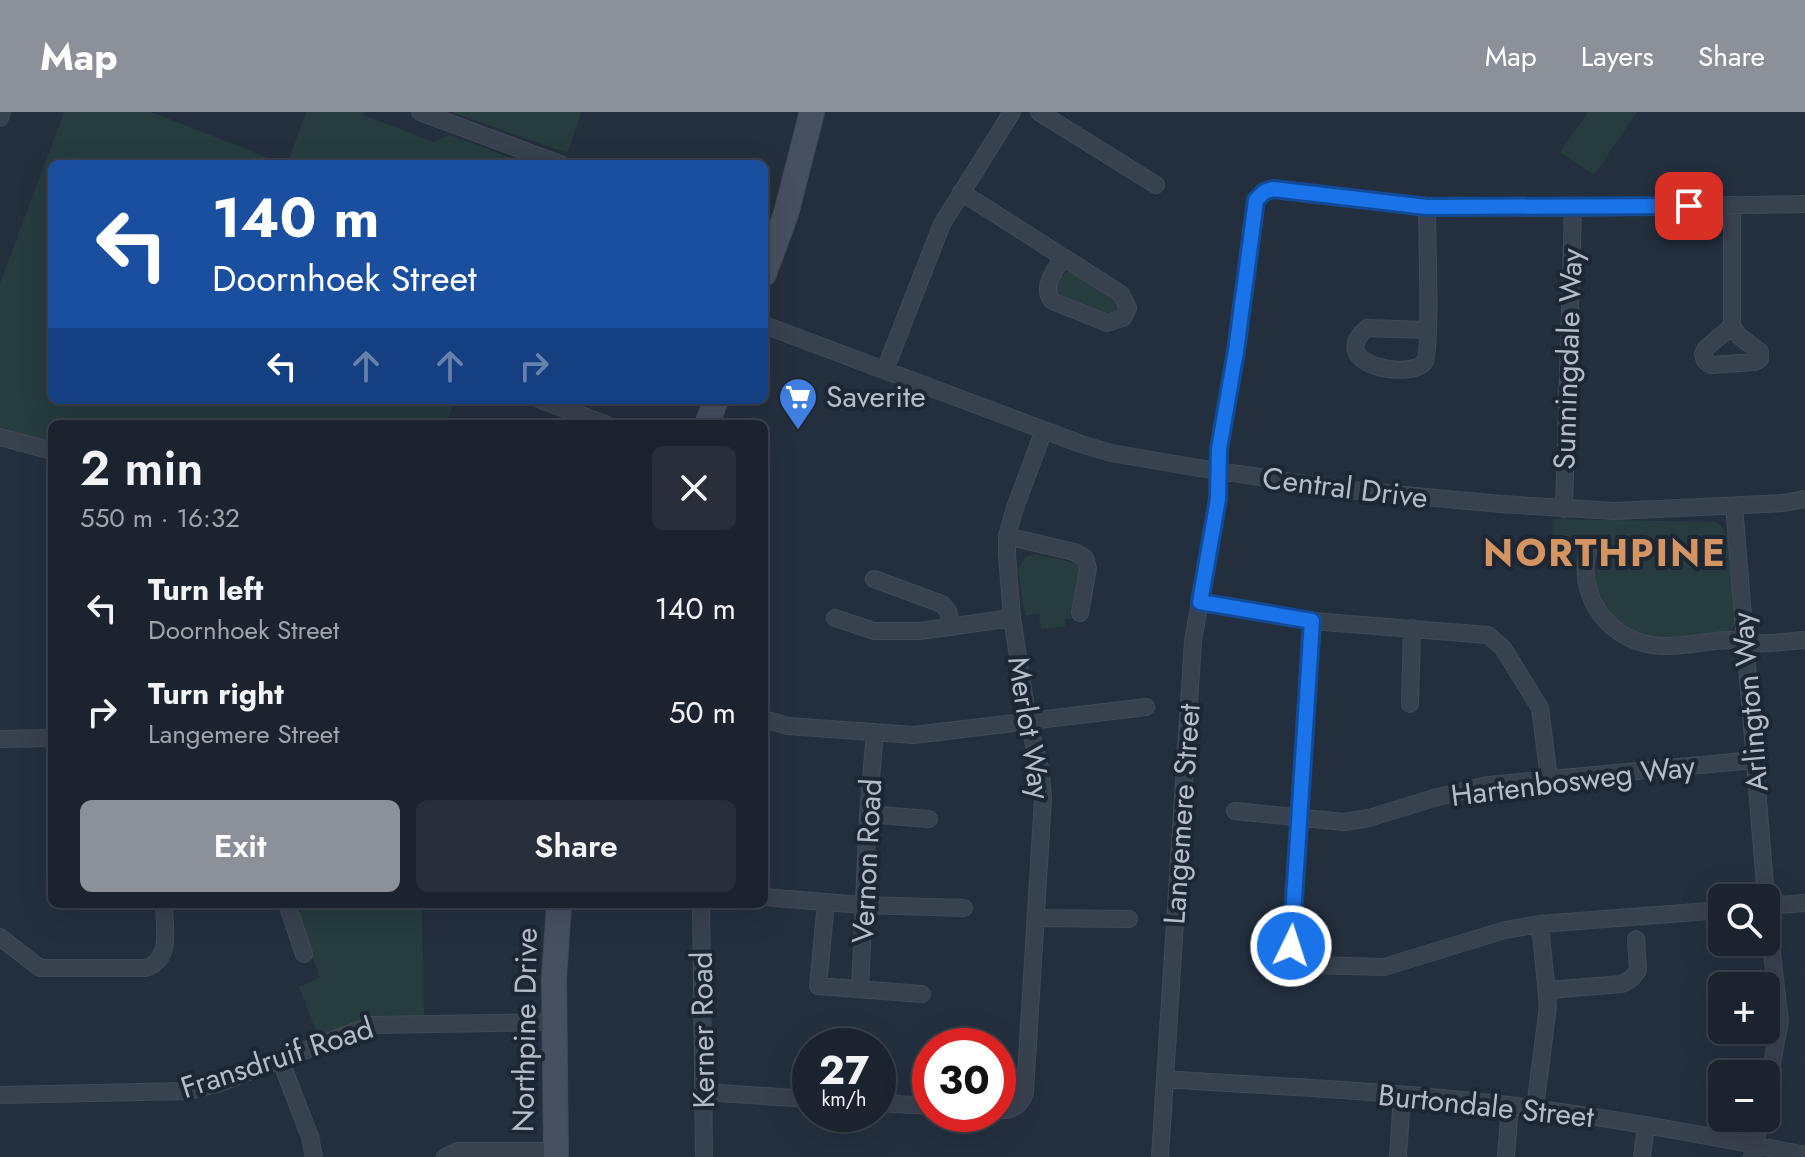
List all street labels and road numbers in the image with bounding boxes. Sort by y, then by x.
street label: Sunningdale Way [1542,247,1593,470]
street label: Central Drive [1260,456,1430,519]
street label: Arlington Way [1720,610,1779,794]
street label: Merlot Way [997,654,1062,803]
street label: Langemere Street [1152,701,1211,926]
street label: Hartenbosweg Way [1448,744,1698,817]
street label: Vernon Road [841,778,892,944]
street label: Northpine Drive [501,927,548,1133]
street label: Kerner Road [680,951,725,1109]
street label: Fransdruif Road [175,1006,379,1109]
street label: Burtondale Street [1376,1073,1597,1138]

